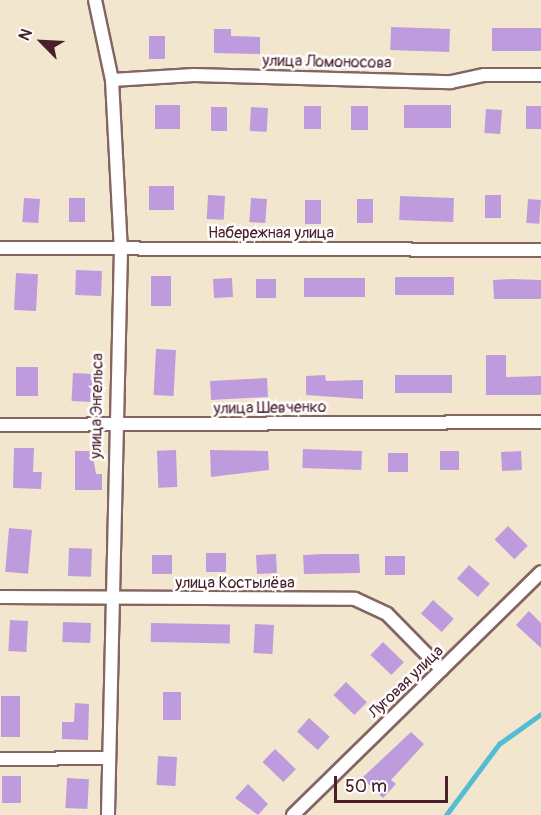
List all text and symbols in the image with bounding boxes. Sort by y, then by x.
north arrow [12,12,72,72]
text: N [14,26,37,44]
street label: улица Ломоносова [262,51,392,73]
street label: Набережная улица [208,223,334,243]
street label: улица Энгельса [86,353,108,459]
street label: улица Шевченко [213,397,327,419]
street label: улица Костылёва [175,573,295,593]
street label: Луговая улица [365,642,447,722]
scale bar [337,764,451,802]
text: 50 m [345,775,387,798]

